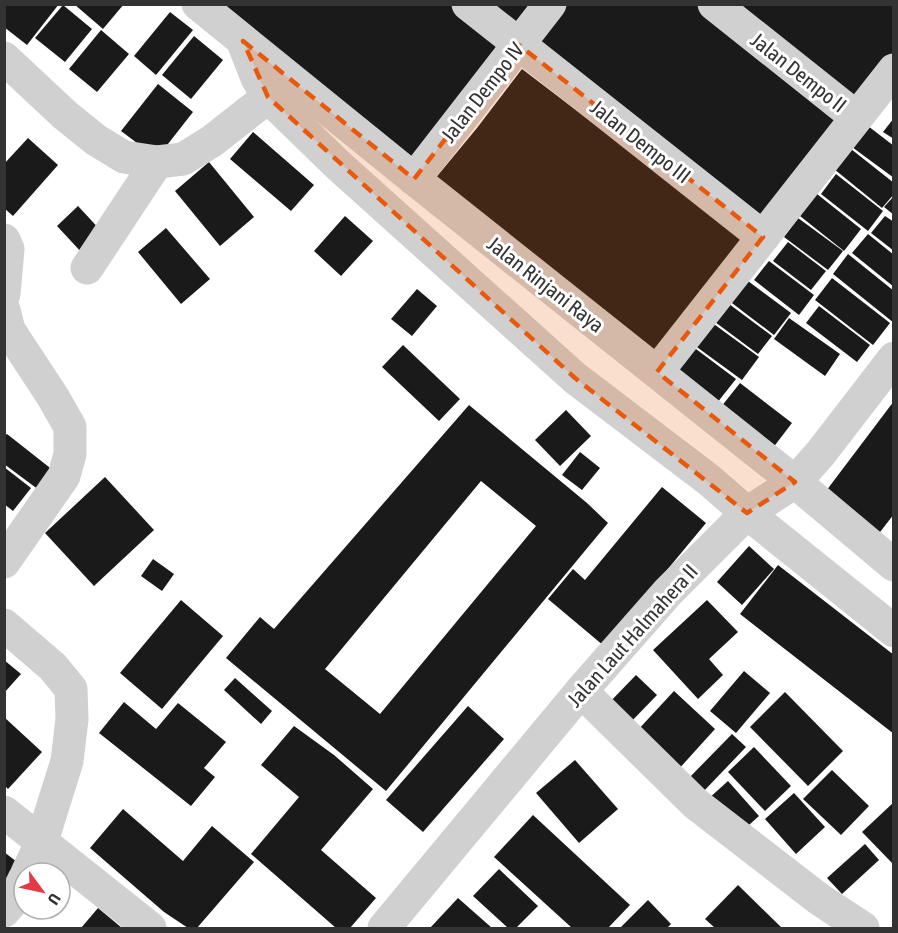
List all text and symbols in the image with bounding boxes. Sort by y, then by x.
street label: Jalan Dempo II [746,27,852,117]
street label: Jalan Dempo IV [436,37,529,147]
street label: Jalan Dempo III [586,95,696,187]
street label: Jalan Rinjani Raya [483,231,609,337]
street label: Jalan Laut Halmahera II [562,559,702,711]
north arrow [12,861,72,921]
text: U [44,890,65,908]

